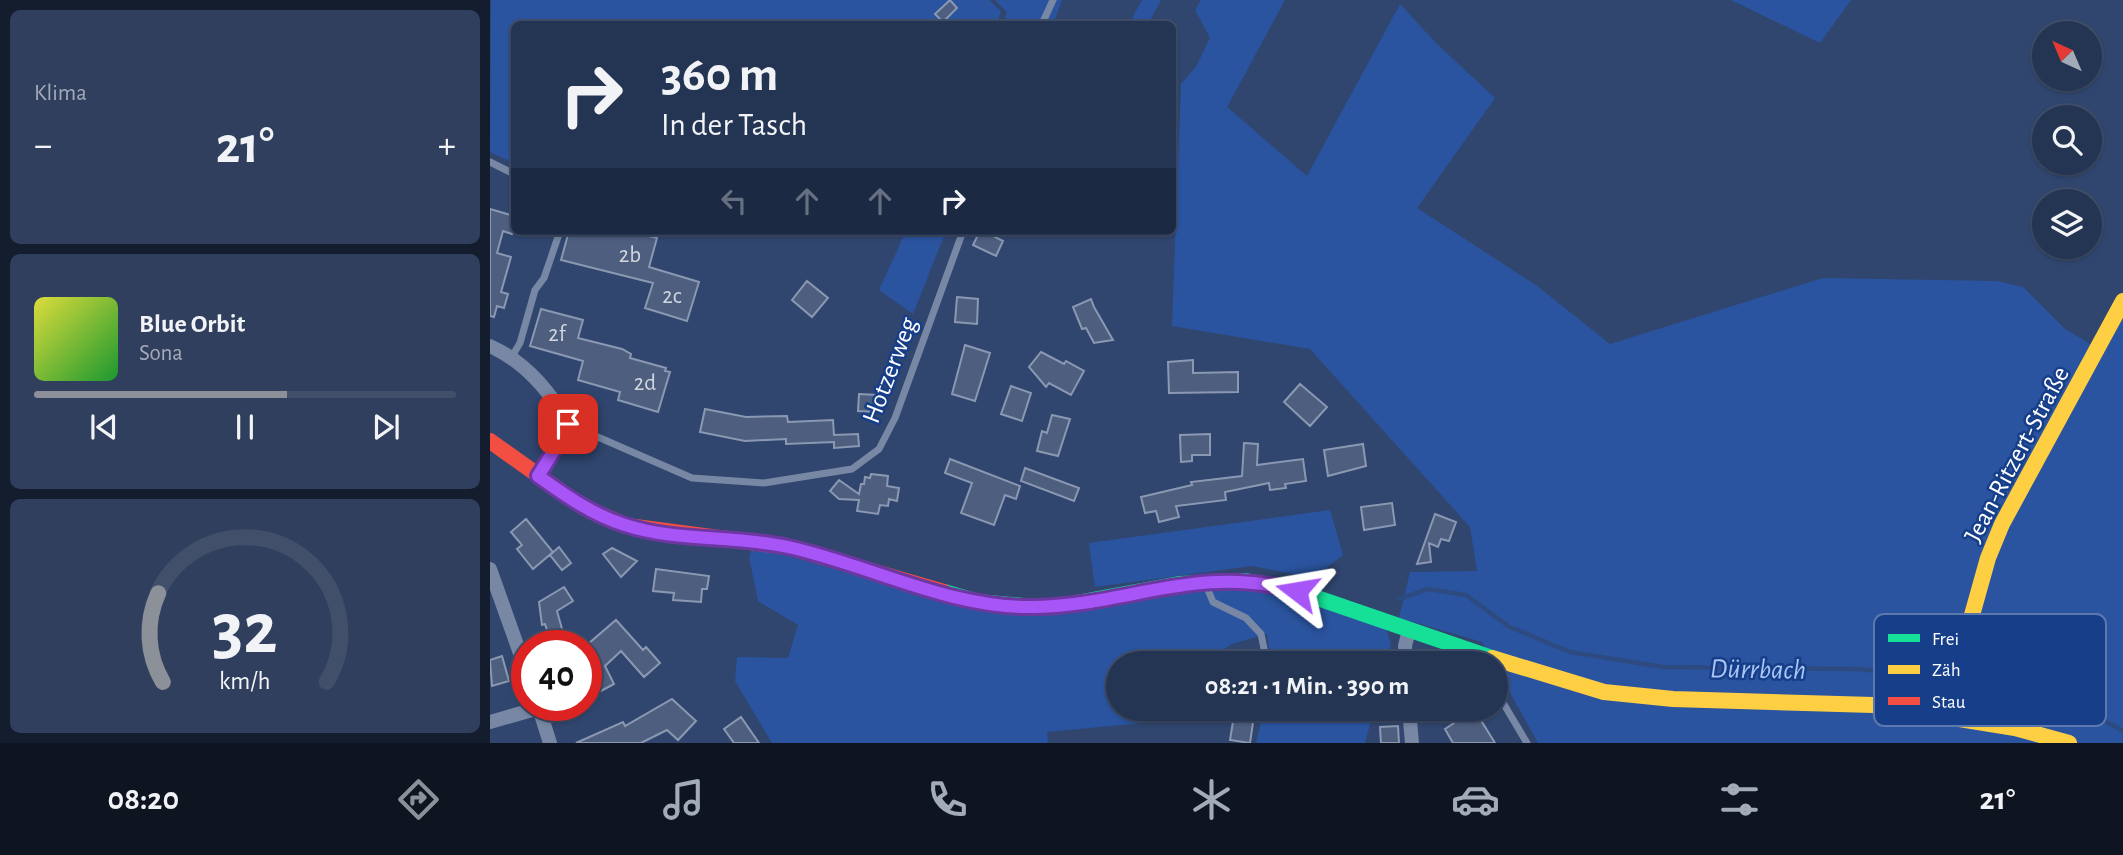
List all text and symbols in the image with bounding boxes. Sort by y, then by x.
north arrow [2032,21,2102,91]
map controls [2032,21,2102,259]
icon: right [546,49,637,140]
text: 360 m [661,51,778,100]
text: Klima [34,82,87,105]
button: search [2032,105,2102,175]
text: In der Tasch [661,109,807,141]
text: 21° [216,120,274,172]
text: − [34,127,52,165]
text: + [438,127,456,165]
icon: left [715,182,753,220]
icon: ahead [788,182,826,220]
icon: ahead [861,182,899,220]
icon: right [934,182,972,220]
button: layers [2032,189,2102,259]
house number: 2b [619,244,641,267]
house number: 2c [662,285,682,308]
text: Blue Orbit [139,311,245,337]
street label: Hotzerweg [858,314,922,427]
house number: 2f [548,323,568,346]
text: Sona [139,342,183,365]
street label: Jean-Ritzert-Straße [1960,362,2074,547]
house number: 2d [634,372,656,395]
pin [538,394,598,454]
icon: arrive [549,405,587,443]
icon: previous [85,408,123,446]
icon: pause [226,408,264,446]
icon: next [367,408,405,446]
position arrow [1260,554,1334,628]
text: 32 [212,594,278,667]
legend [1874,614,2106,726]
speed limit sign: 40 [511,630,602,721]
text: Frei [1932,630,1959,649]
water label: Dürrbach [1710,655,1806,685]
text: Zäh [1932,661,1961,680]
text: km/h [219,669,271,694]
text: 08:21 · 1 Min. · 390 m [1205,673,1409,699]
text: Stau [1932,693,1966,712]
icon: directions [394,775,443,824]
icon: music [659,775,708,824]
icon: phone [923,775,972,824]
icon: climate [1187,775,1236,824]
icon: car [1451,775,1500,824]
icon: filters [1715,775,1764,824]
text: 08:20 [108,783,179,815]
text: 21° [1979,783,2015,815]

